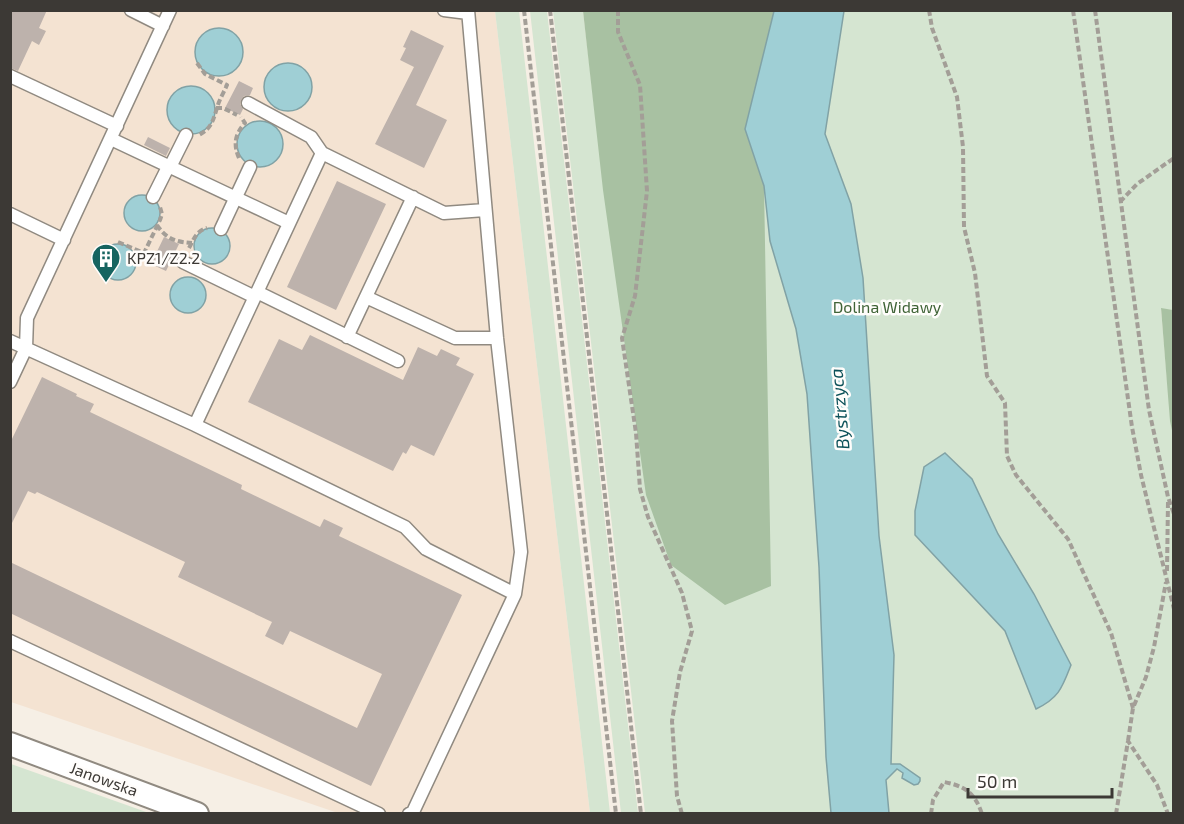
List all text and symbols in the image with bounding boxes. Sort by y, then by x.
building icon: KPZ1/Z2.2 [90,242,122,284]
place label: KPZ1/Z2.2 [127,248,200,267]
park label: Dolina Widawy [833,297,942,316]
water label: Bystrzyca [824,368,854,451]
street label: Janowska [68,757,141,800]
scale bar [968,761,1112,799]
text: 50 m [977,770,1017,792]

